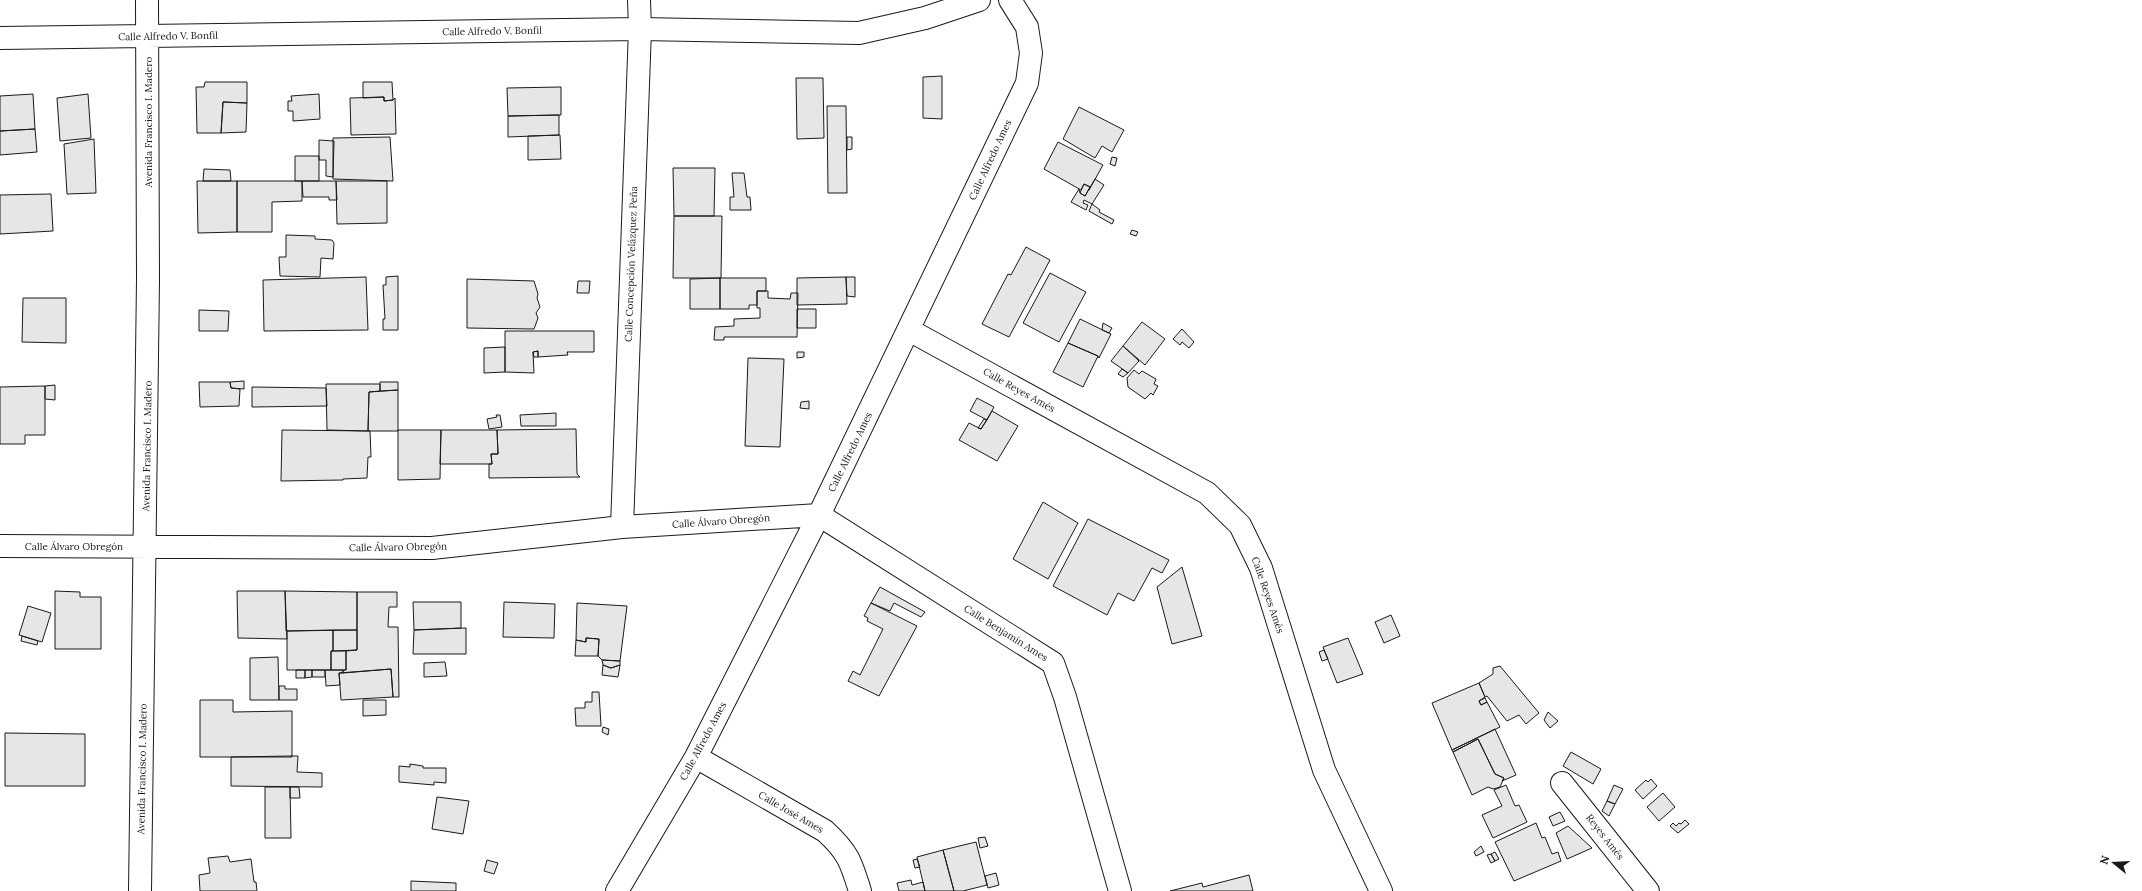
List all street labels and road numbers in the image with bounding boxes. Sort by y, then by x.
street label: Calle Alfredo V. Bonfil [442,24,542,38]
street label: Calle Alfredo V. Bonfil [118,29,218,43]
street label: Avenida Francisco I. Madero [142,56,155,188]
street label: Calle Alfredo Ames [966,117,1015,202]
street label: Calle Concepción Velázquez Peña [622,186,640,342]
street label: Calle Reyes Amés [981,365,1058,415]
street label: Avenida Francisco I. Madero [139,380,155,513]
street label: Calle Alfredo Ames [825,410,875,494]
street label: Calle Álvaro Obregón [672,511,770,531]
street label: Calle Álvaro Obregón [25,540,123,553]
street label: Calle Álvaro Obregón [349,540,447,554]
street label: Calle Reyes Amés [1249,555,1287,635]
street label: Calle Benjamín Ames [962,602,1051,664]
street label: Calle Alfredo Ames [677,699,729,783]
street label: Avenida Francisco I. Madero [134,703,150,836]
street label: Calle José Ames [756,788,826,836]
street label: Reyes Amés [1583,811,1627,863]

